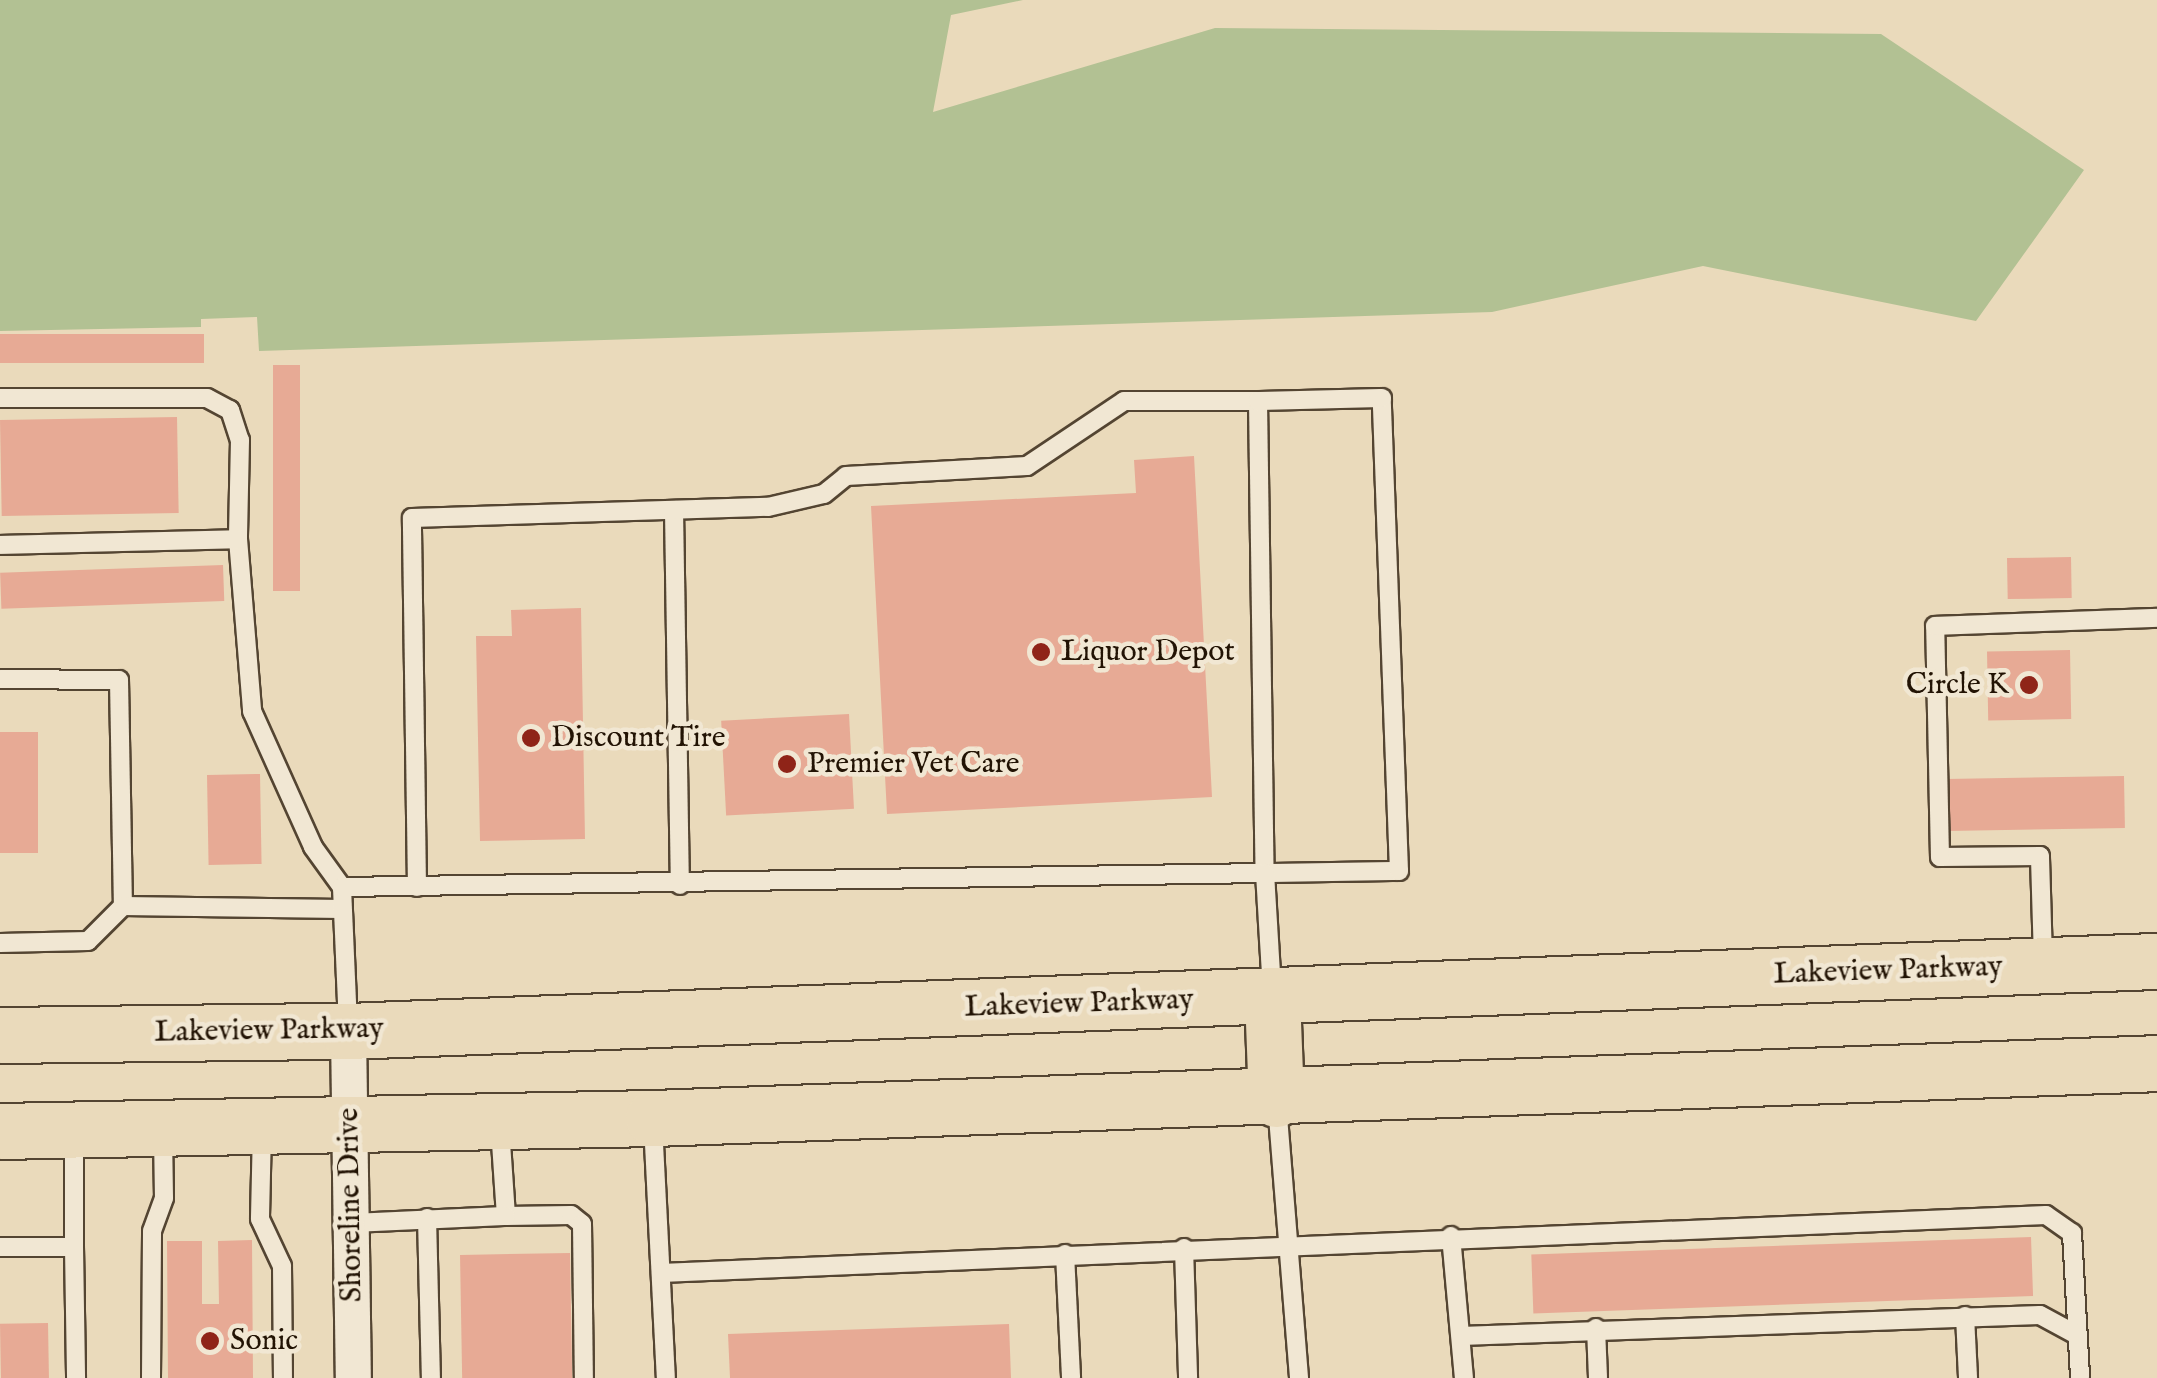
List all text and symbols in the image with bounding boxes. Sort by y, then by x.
place label: Liquor Depot [1061,634,1235,670]
marker: Liquor Depot [1030,641,1052,663]
place label: Circle K [1906,667,2009,703]
marker: Circle K [2018,674,2040,696]
place label: Discount Tire [551,720,726,756]
marker: Discount Tire [520,727,542,749]
place label: Premier Vet Care [807,746,1019,782]
marker: Premier Vet Care [776,753,798,775]
street label: Lakeview Parkway [1773,949,2003,993]
street label: Lakeview Parkway [964,982,1194,1026]
street label: Lakeview Parkway [154,1011,384,1051]
street label: Shoreline Drive [331,1107,371,1303]
place label: Sonic [230,1323,298,1359]
marker: Sonic [199,1330,221,1352]

